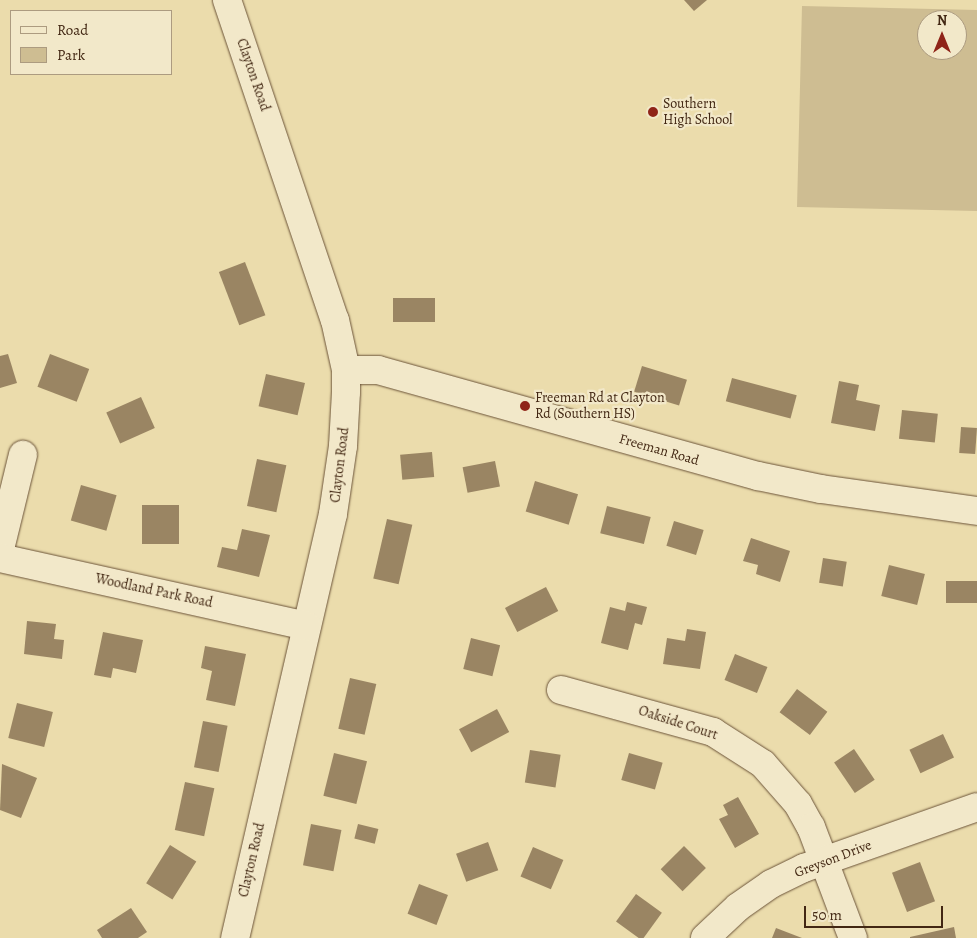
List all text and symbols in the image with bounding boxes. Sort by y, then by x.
legend [10,10,172,75]
north arrow [917,10,967,60]
text: N [937,11,947,30]
text: Road [57,20,88,40]
street label: Clayton Road [233,36,273,114]
text: Park [57,45,85,65]
place label: Southern High School [663,96,733,128]
marker: Southern High School [647,106,659,118]
place label: Freeman Rd at Clayton Rd (Southern HS) [535,390,665,422]
marker: Freeman Rd at Clayton Rd (Southern HS) [519,400,531,412]
street label: Clayton Road [327,426,353,504]
street label: Freeman Road [617,431,701,469]
street label: Woodland Park Road [94,570,214,612]
street label: Oakside Court [636,702,720,744]
street label: Clayton Road [235,821,269,899]
street label: Greyson Drive [792,837,874,881]
scale bar [807,896,946,928]
text: 50 m [812,905,842,925]

